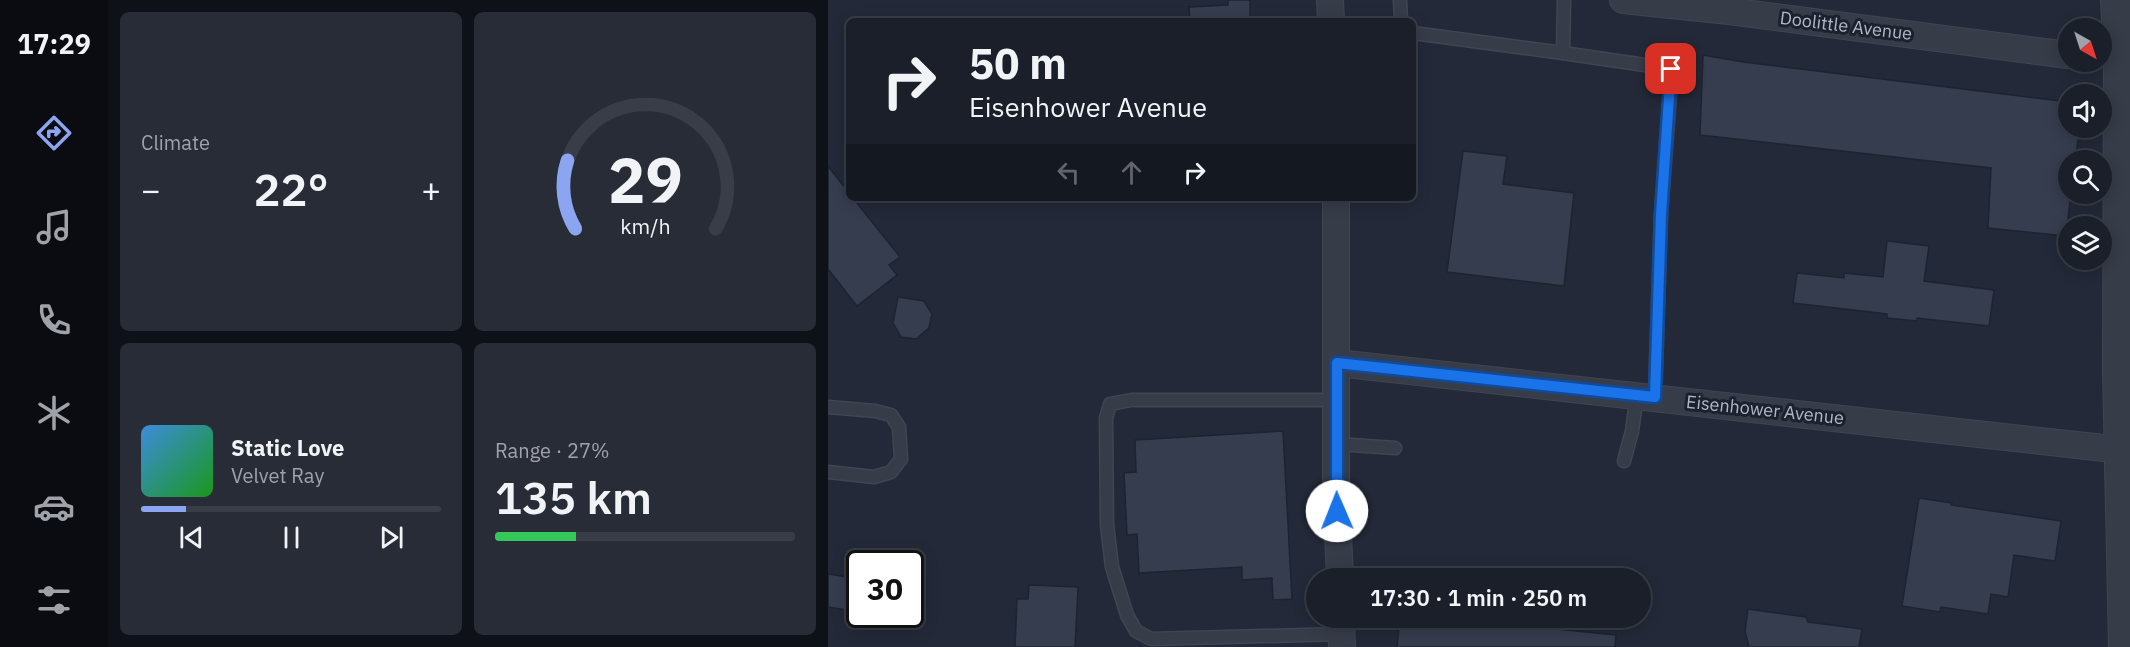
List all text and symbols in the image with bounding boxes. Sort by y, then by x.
street label: Doolittle Avenue [1779,6,1914,45]
north arrow [2058,18,2112,72]
map controls [2058,18,2112,270]
text: 17:29 [17,26,91,61]
text: 50 m [969,36,1067,91]
icon: right [870,42,948,120]
pin [1645,43,1696,94]
icon: arrive [1654,52,1687,85]
button: sound [2058,84,2112,138]
text: Eisenhower Avenue [969,89,1207,124]
icon: directions [33,112,75,154]
text: Climate [141,129,210,156]
text: 29 [608,139,682,220]
button: search [2058,150,2112,204]
icon: left [1052,156,1085,189]
icon: ahead [1115,156,1148,189]
icon: right [1178,156,1211,189]
text: 22° [253,160,329,218]
text: − [141,168,161,211]
text: + [421,168,441,211]
icon: music [33,206,75,248]
text: km/h [620,212,670,240]
button: layers [2058,216,2112,270]
icon: phone [33,299,75,341]
street label: Eisenhower Avenue [1685,390,1845,429]
icon: climate [33,392,75,434]
text: Static Love [231,433,344,462]
text: Range · 27% [495,437,610,464]
text: Velvet Ray [231,462,324,489]
text: 135 km [495,468,652,526]
position arrow [1305,479,1369,543]
icon: car [33,486,75,528]
icon: previous [175,521,208,554]
icon: pause [275,521,308,554]
icon: next [375,521,408,554]
speed limit sign: 30 [846,550,924,628]
icon: filters [33,579,75,621]
text: 17:30 · 1 min · 250 m [1370,583,1587,612]

